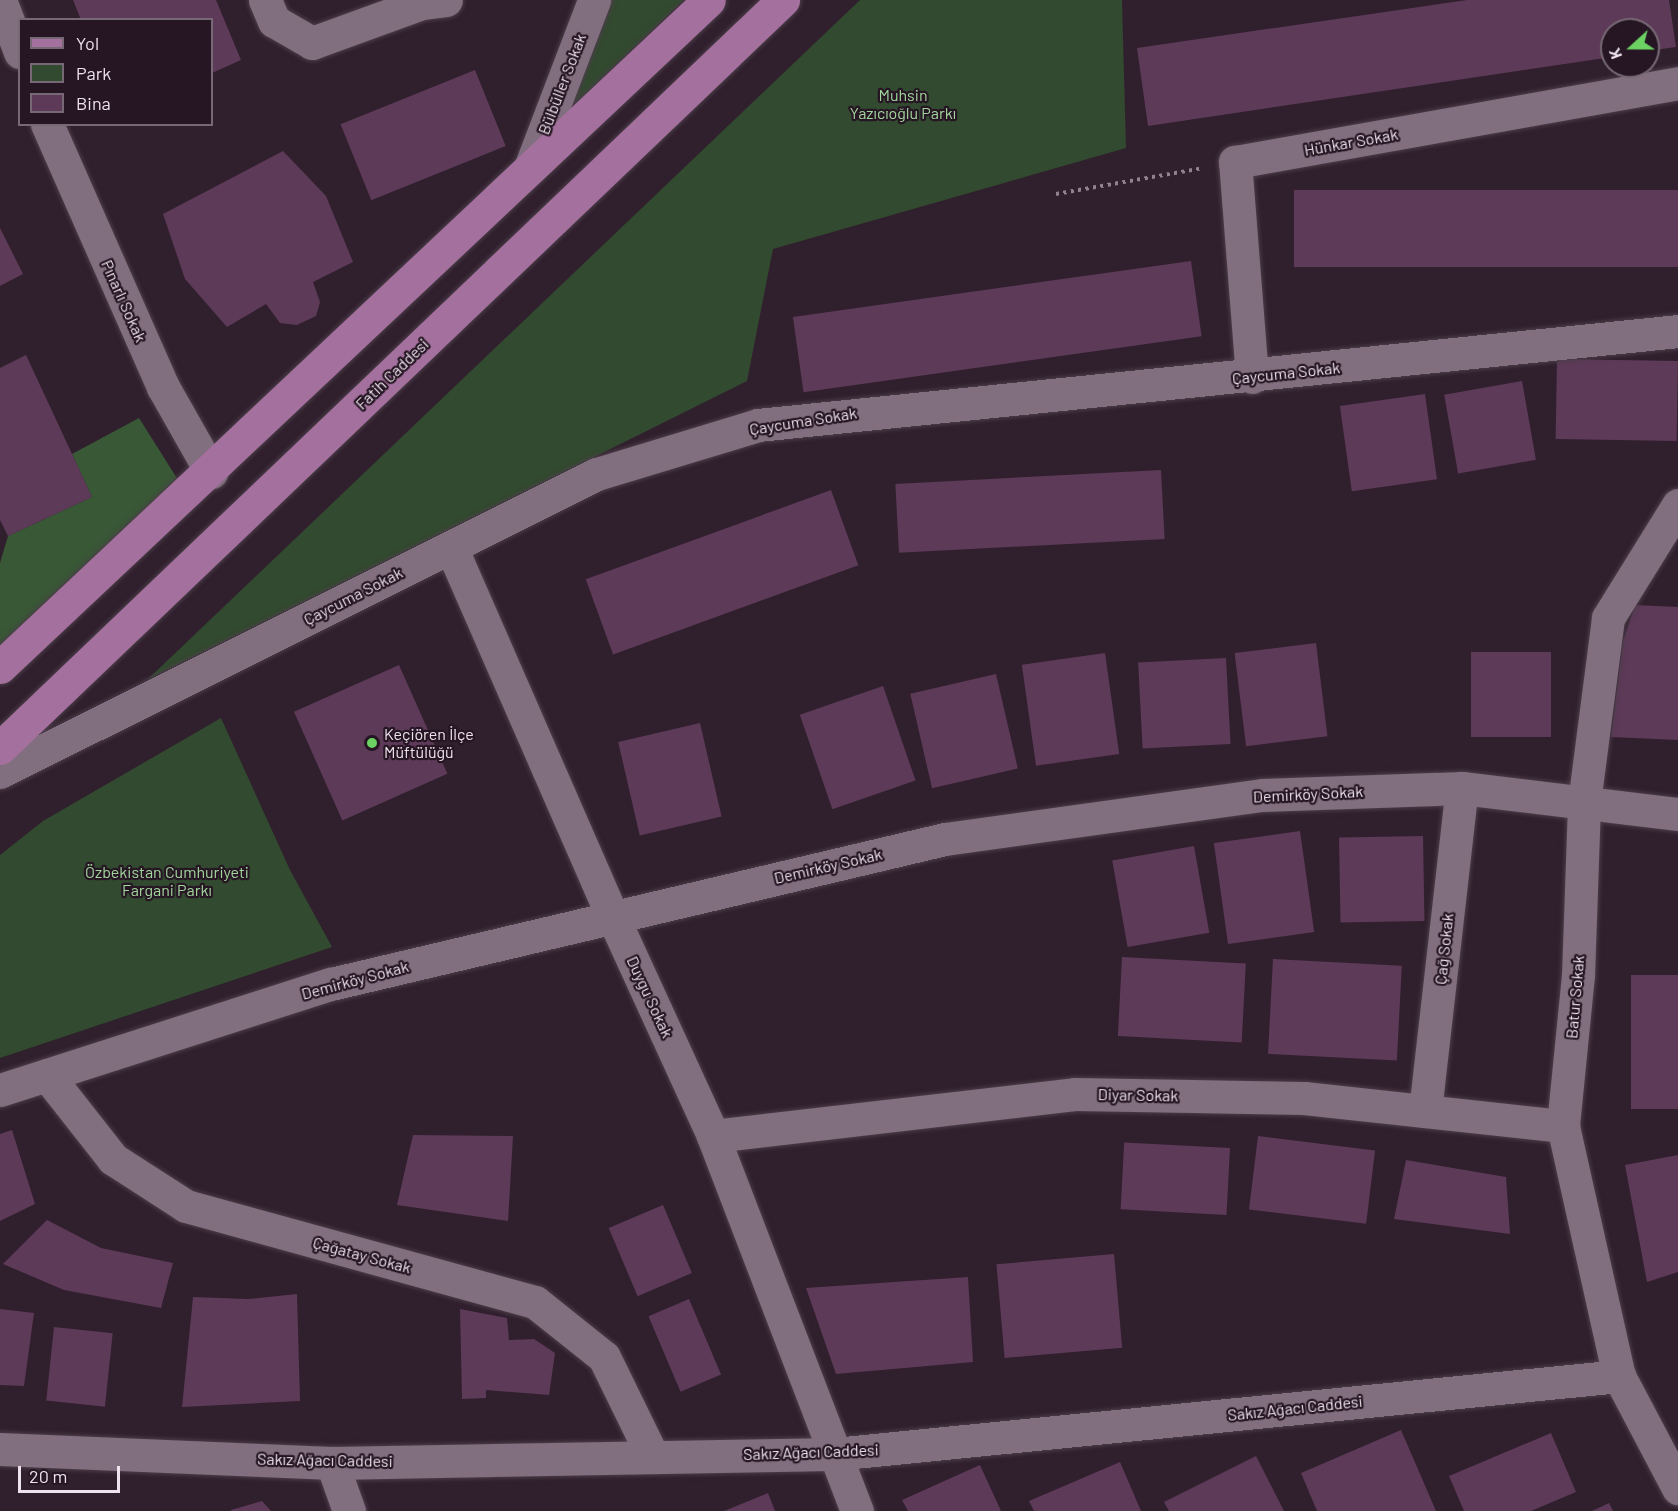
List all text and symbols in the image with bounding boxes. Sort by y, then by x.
legend [18,18,213,126]
north arrow [1600,18,1660,78]
street label: Bülbüller Sokak [534,31,590,137]
text: Yol [76,32,99,54]
text: K [1604,46,1625,62]
text: Park [76,62,111,84]
park label: Muhsin Yazıcıoğlu Parkı [850,85,956,123]
text: Bina [76,92,111,114]
street label: Hünkar Sokak [1303,124,1399,160]
street label: Pınarlı Sokak [97,257,151,345]
street label: Fatih Caddesi [352,335,432,413]
street label: Çaycuma Sokak [1231,358,1341,388]
street label: Çaycuma Sokak [748,403,858,439]
street label: Çaycuma Sokak [300,563,406,629]
place label: Keçiören İlçe Müftülüğü [384,724,474,762]
marker: Keçiören İlçe Müftülüğü [365,736,379,750]
street label: Demirköy Sokak [1252,782,1364,806]
street label: Demirköy Sokak [772,844,884,888]
park label: Özbekistan Cumhuriyeti Fargani Parkı [85,862,249,900]
street label: Çağ Sokak [1431,912,1457,986]
street label: Duygu Sokak [623,953,677,1041]
street label: Batur Sokak [1562,955,1588,1039]
street label: Demirköy Sokak [299,956,411,1004]
street label: Diyar Sokak [1098,1085,1178,1105]
street label: Çağatay Sokak [311,1233,413,1277]
street label: Sakız Ağacı Caddesi [1227,1391,1363,1425]
street label: Sakız Ağacı Caddesi [743,1440,879,1464]
street label: Sakız Ağacı Caddesi [257,1449,393,1471]
scale bar [21,1454,123,1492]
text: 20 m [29,1465,67,1487]

